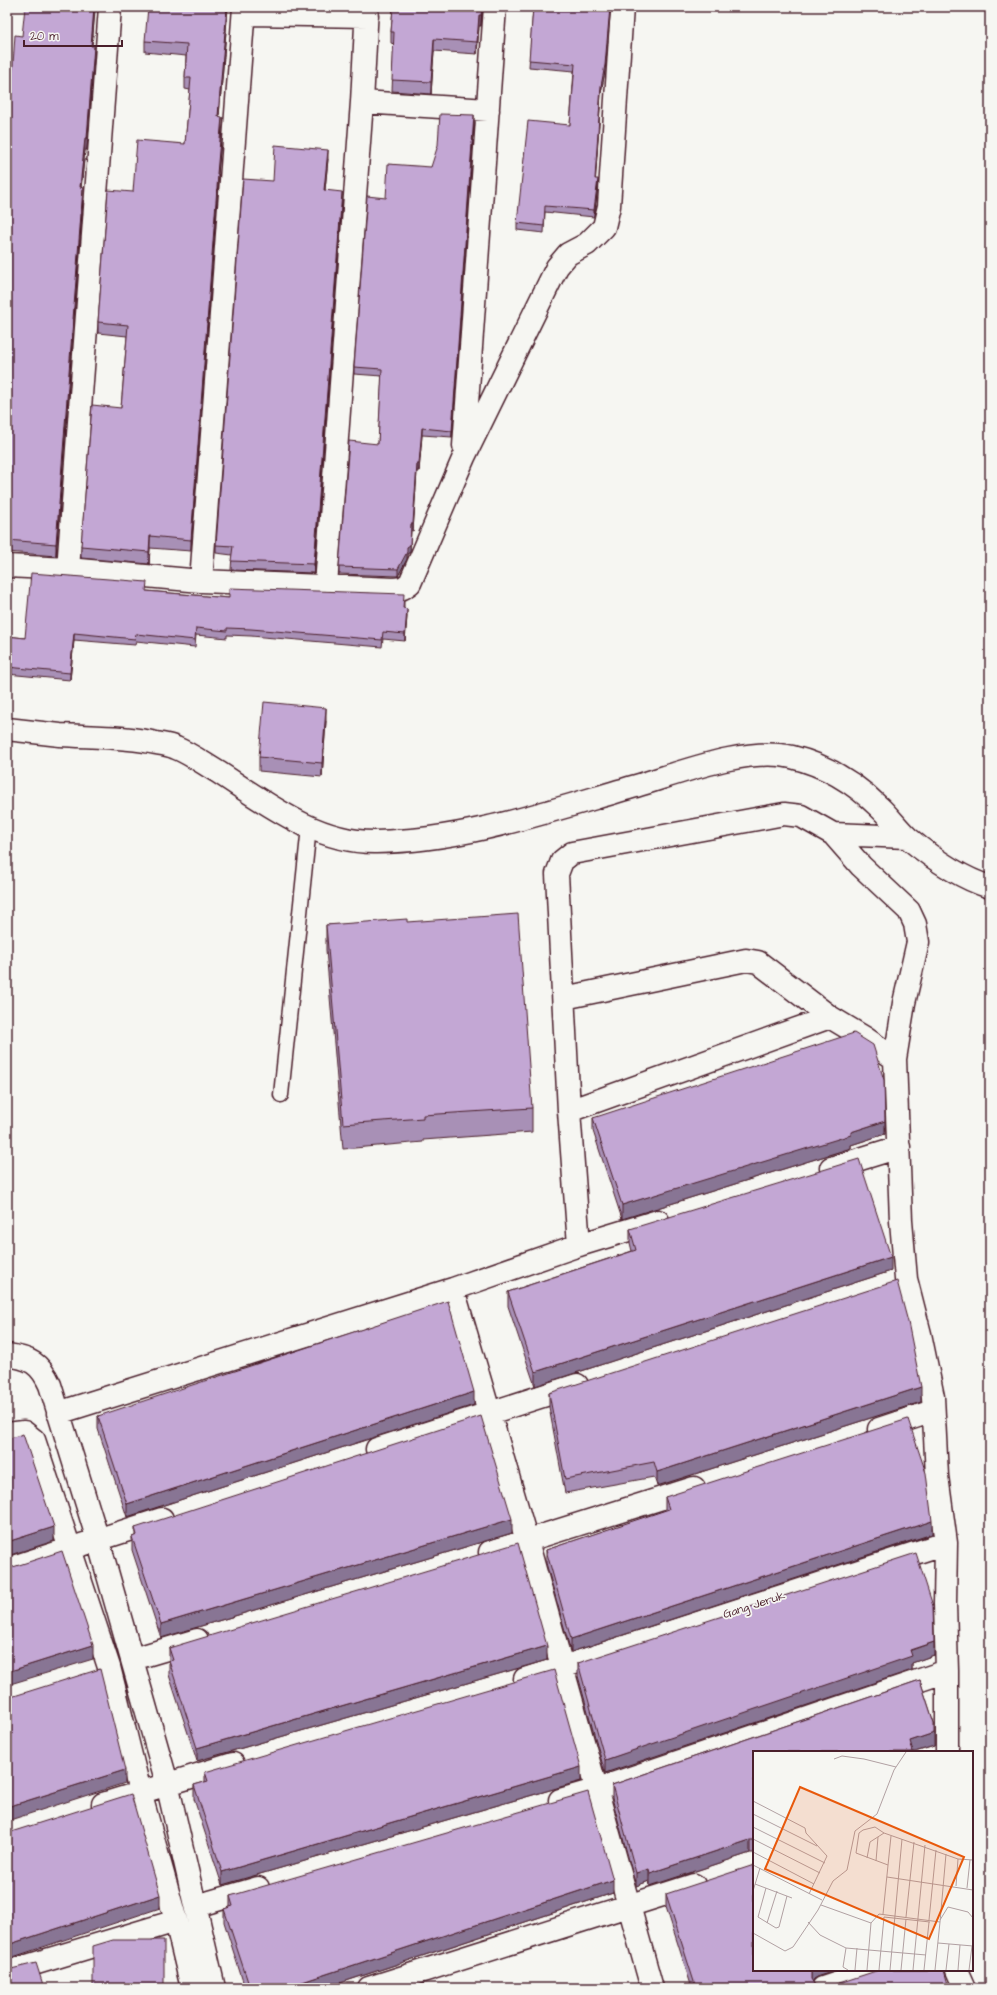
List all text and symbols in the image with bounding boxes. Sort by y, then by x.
scale bar [24,22,122,48]
text: 20 m [30,28,59,45]
street label: Gang Jeruk [721,1587,788,1624]
inset map [753,1751,973,1971]

